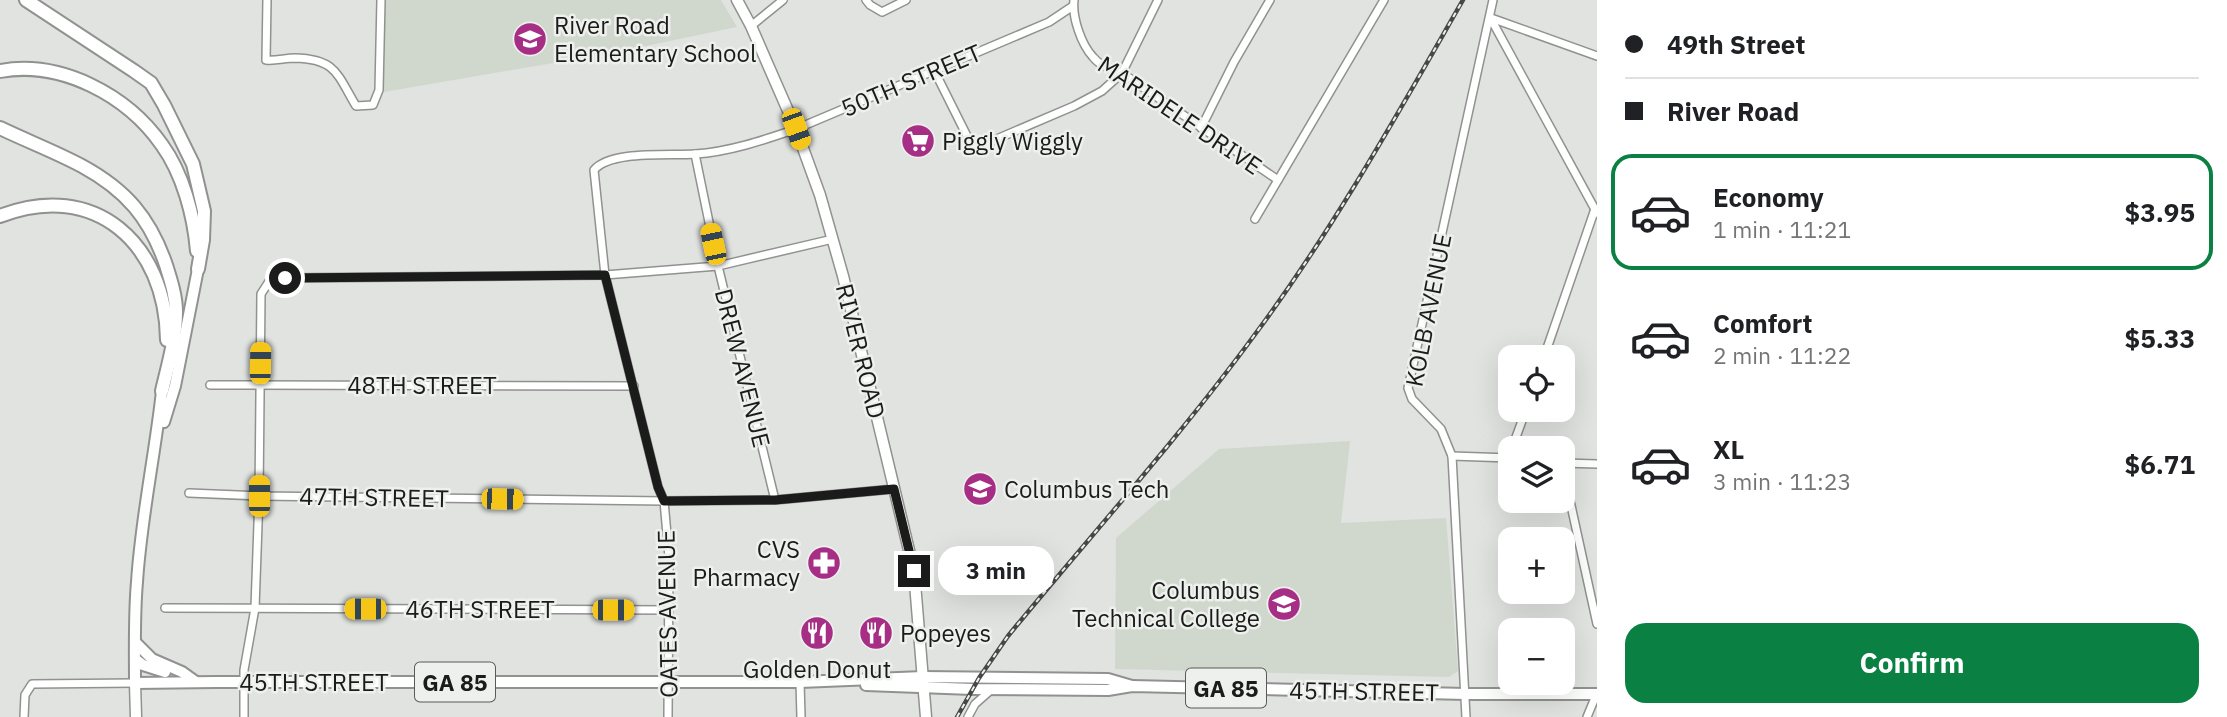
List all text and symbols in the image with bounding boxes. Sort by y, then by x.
place label: River Road Elementary School [554,9,756,69]
school or university icon: River Road Elementary School [511,20,549,58]
text: 49th Street [1667,27,1805,61]
street label: 50TH STREET [836,36,986,124]
street label: MARIDELE DRIVE [1092,48,1268,182]
text: River Road [1667,94,1799,128]
car [779,106,814,152]
supermarket icon: Piggly Wiggly [899,122,937,160]
place label: Piggly Wiggly [942,125,1083,157]
text: Economy [1713,180,1824,214]
icon: car [1629,181,1692,244]
text: $3.95 [2125,195,2195,229]
text: 1 min · 11:21 [1713,214,1851,244]
car [699,221,728,267]
street label: KOLB AVENUE [1397,231,1459,389]
route start [269,262,301,294]
street label: RIVER ROAD [829,280,893,422]
street label: DREW AVENUE [708,285,778,451]
text: Comfort [1713,306,1812,340]
icon: car [1629,307,1692,370]
text: $5.33 [2125,321,2195,355]
text: 2 min · 11:22 [1713,340,1851,370]
car [250,342,271,384]
map controls [1498,345,1575,695]
button: locate [1498,345,1575,422]
street label: 48TH STREET [347,369,497,401]
text: XL [1713,432,1744,466]
icon: car [1629,433,1692,496]
button: layers [1498,436,1575,513]
text: $6.71 [2125,447,2195,481]
text: 3 min · 11:23 [1713,466,1851,496]
school or university icon: Columbus Tech [961,470,999,508]
place label: Columbus Tech [1004,473,1169,505]
car [249,475,270,517]
street label: 47TH STREET [299,480,449,514]
car [481,488,524,510]
button: + [1498,527,1575,604]
street label: OATES AVENUE [650,530,684,698]
place label: CVS Pharmacy [692,533,800,593]
pharmacy icon: CVS Pharmacy [805,544,843,582]
callout: 3 min [939,546,1054,596]
route end [898,555,930,587]
text: 3 min [966,555,1026,585]
place label: Columbus Technical College [1072,574,1260,634]
school or university icon: Columbus Technical College [1265,585,1303,623]
street label: 46TH STREET [405,593,555,625]
car [345,599,387,620]
car [593,600,635,621]
restaurant icon: Golden Donut [798,614,836,652]
restaurant icon: Popeyes [857,614,895,652]
place label: Popeyes [900,617,991,649]
button: − [1498,618,1575,695]
button: Confirm [1625,623,2199,703]
place label: Golden Donut [743,653,891,685]
road number: GA 85 [415,662,495,702]
street label: 45TH STREET [239,666,389,698]
road number: GA 85 [1186,668,1266,708]
street label: 45TH STREET [1289,674,1439,708]

